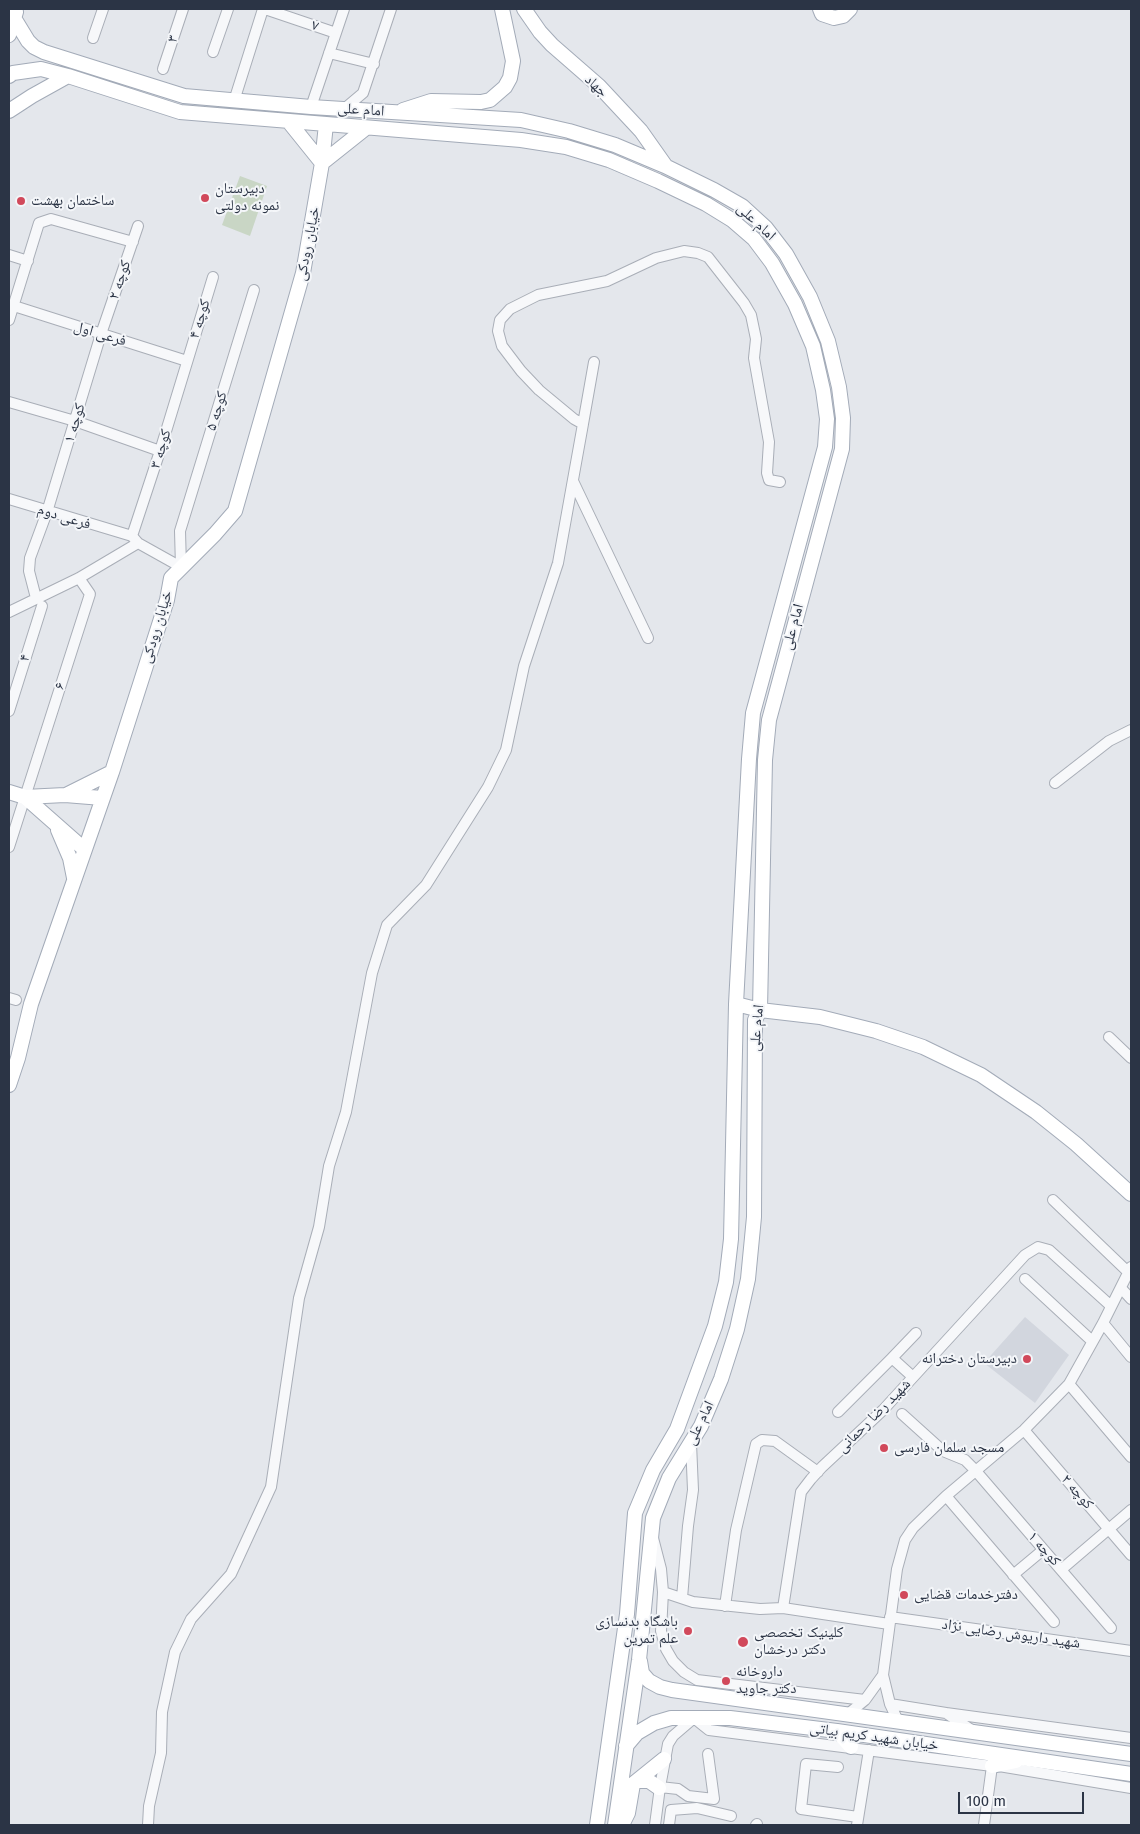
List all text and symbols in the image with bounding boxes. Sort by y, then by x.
street label: ۷ [309,16,321,36]
street label: ۳ [163,33,183,45]
street label: جهاد [581,71,611,101]
street label: امام علی [337,99,385,121]
place label: دبیرستان نمونه دولتی [215,180,279,215]
place label: ساختمان بهشت [31,192,114,210]
marker: دبیرستان نمونه دولتی [199,192,211,204]
marker: ساختمان بهشت [15,195,27,207]
street label: امام علی [733,199,779,245]
street label: خیابان رودکی [292,205,324,283]
street label: کوچه ۲ [105,258,135,302]
street label: کوچه ۴ [186,297,214,341]
street label: فرعی اول [72,318,128,350]
street label: کوچه ۵ [203,389,231,433]
street label: کوچه ۱ [61,401,89,445]
street label: کوچه ۳ [147,427,175,471]
street label: فرعی دوم [35,500,93,534]
street label: خیابان رودکی [137,589,177,665]
street label: امام علی [778,602,808,652]
street label: ۴ [15,652,35,664]
street label: ۶ [50,680,70,692]
street label: امام علی [746,1004,768,1052]
place label: دبیرستان دخترانه [922,1350,1017,1368]
marker: دبیرستان دخترانه [1021,1353,1033,1365]
street label: شهید رضا رحمانی [833,1375,915,1457]
street label: امام علی [682,1398,718,1448]
place label: مسجد سلمان فارسی [894,1439,1004,1457]
marker: مسجد سلمان فارسی [878,1442,890,1454]
street label: کوچه ۲ [1057,1471,1097,1513]
street label: کوچه ۱ [1024,1528,1064,1570]
place label: دفترخدمات قضایی [914,1586,1018,1604]
marker: دفترخدمات قضایی [898,1589,910,1601]
place label: باشگاه بدنسازی علم تمرین [595,1613,678,1648]
street label: شهید داریوش رضایی نژاد [941,1615,1081,1653]
place label: کلینیک تخصصی دکتر درخشان [754,1624,843,1659]
marker: باشگاه بدنسازی علم تمرین [682,1625,694,1637]
marker: کلینیک تخصصی دکتر درخشان [736,1635,750,1649]
place label: داروخانه دکتر جاوید [736,1663,796,1698]
marker: داروخانه دکتر جاوید [720,1675,732,1687]
street label: خیابان شهید کریم بیاتی [809,1719,939,1755]
scale bar [960,1782,1086,1814]
text: 100 m [966,1792,1006,1810]

